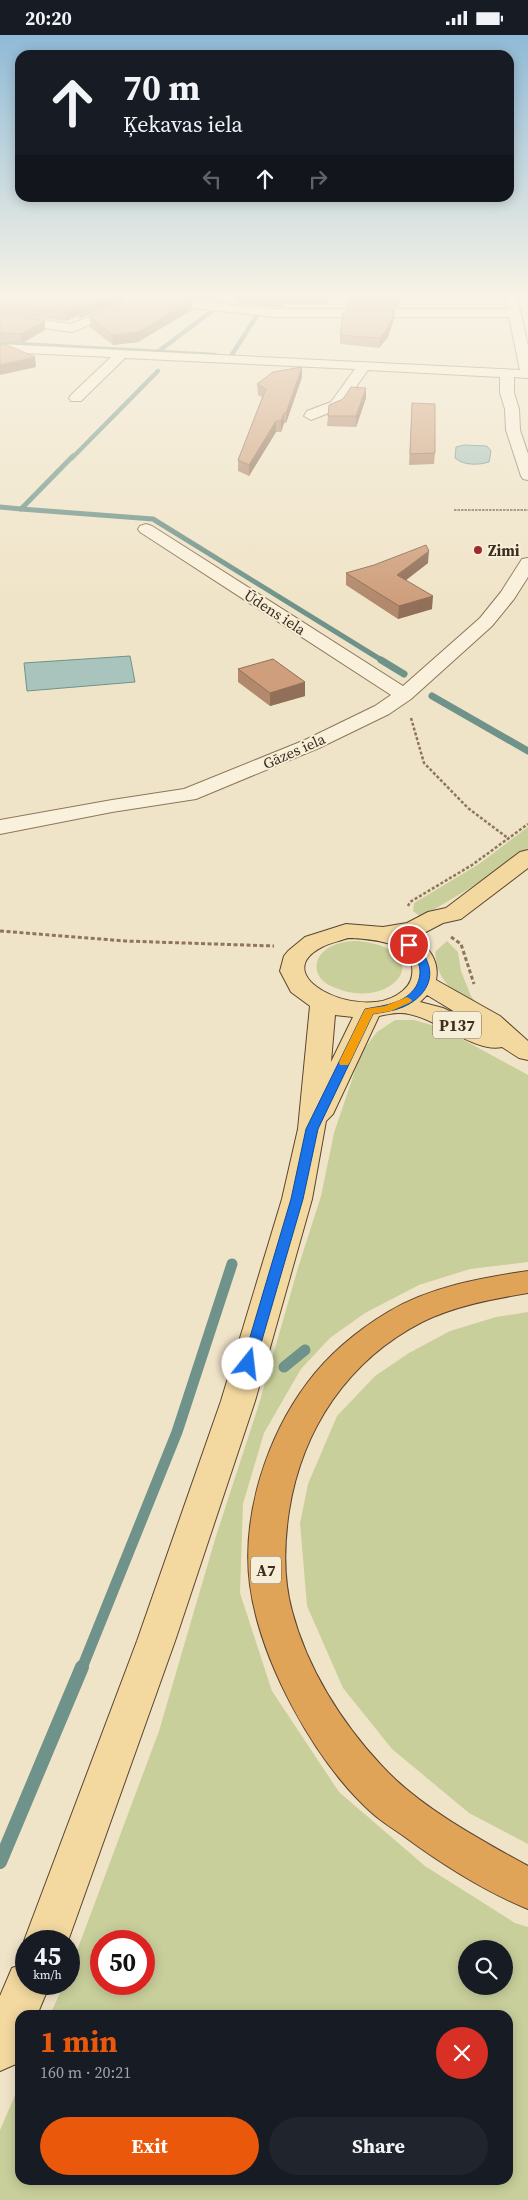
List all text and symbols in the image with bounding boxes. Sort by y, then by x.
text: 20:20 [25,5,72,31]
text: 70 m [123,64,200,112]
icon: ahead [40,70,105,135]
text: Ķekavas iela [123,109,243,139]
icon: left [198,165,226,193]
icon: ahead [251,165,279,193]
icon: right [304,165,332,193]
place label: Zimi [488,540,520,561]
marker: Zimi [472,544,484,556]
street label: Ūdens iela [240,584,310,640]
street label: Gāzes iela [259,728,329,774]
pin [388,924,430,966]
icon: arrive [395,931,423,959]
road number: P137 [433,1011,481,1039]
position arrow [221,1337,273,1389]
road number: A7 [251,1557,281,1583]
speed limit sign: 50 [90,1930,155,1995]
text: 45 [34,1939,61,1973]
map controls [458,1940,513,1995]
button: search [458,1940,513,1995]
text: km/h [33,1967,62,1983]
text: 1 min [40,2021,118,2062]
button: close [436,2027,488,2079]
text: 160 m · 20:21 [40,2061,131,2083]
button: Exit [40,2117,259,2175]
button: Share [269,2117,488,2175]

